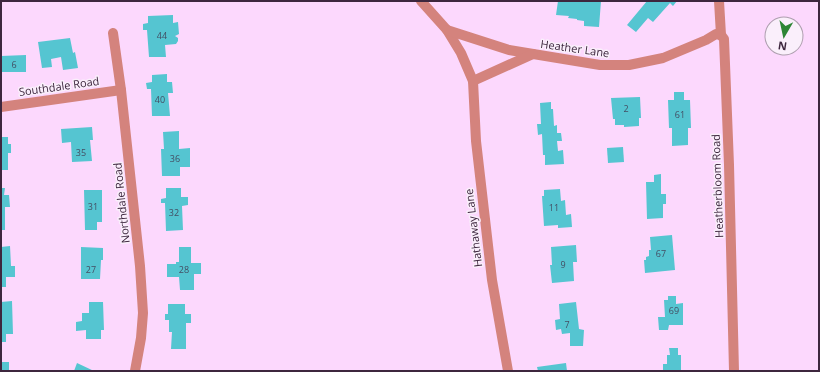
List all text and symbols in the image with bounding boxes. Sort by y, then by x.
north arrow [764,16,804,56]
house number: 44 [157,29,167,42]
street label: Heather Lane [540,36,610,60]
text: N [777,38,788,54]
house number: 6 [11,58,17,71]
street label: Southdale Road [18,73,100,99]
house number: 40 [155,93,165,106]
house number: 2 [623,102,629,115]
house number: 61 [675,108,685,121]
street label: Heatherbloom Road [708,134,726,238]
house number: 35 [76,146,86,159]
house number: 36 [170,152,180,165]
street label: Northdale Road [109,162,133,244]
street label: Hathaway Lane [461,188,485,268]
house number: 31 [88,200,98,213]
house number: 11 [549,201,559,214]
house number: 32 [169,206,179,219]
house number: 67 [656,247,666,260]
house number: 9 [560,258,566,271]
house number: 27 [86,263,96,276]
house number: 28 [179,263,189,276]
house number: 69 [669,304,679,317]
house number: 7 [564,318,570,331]

